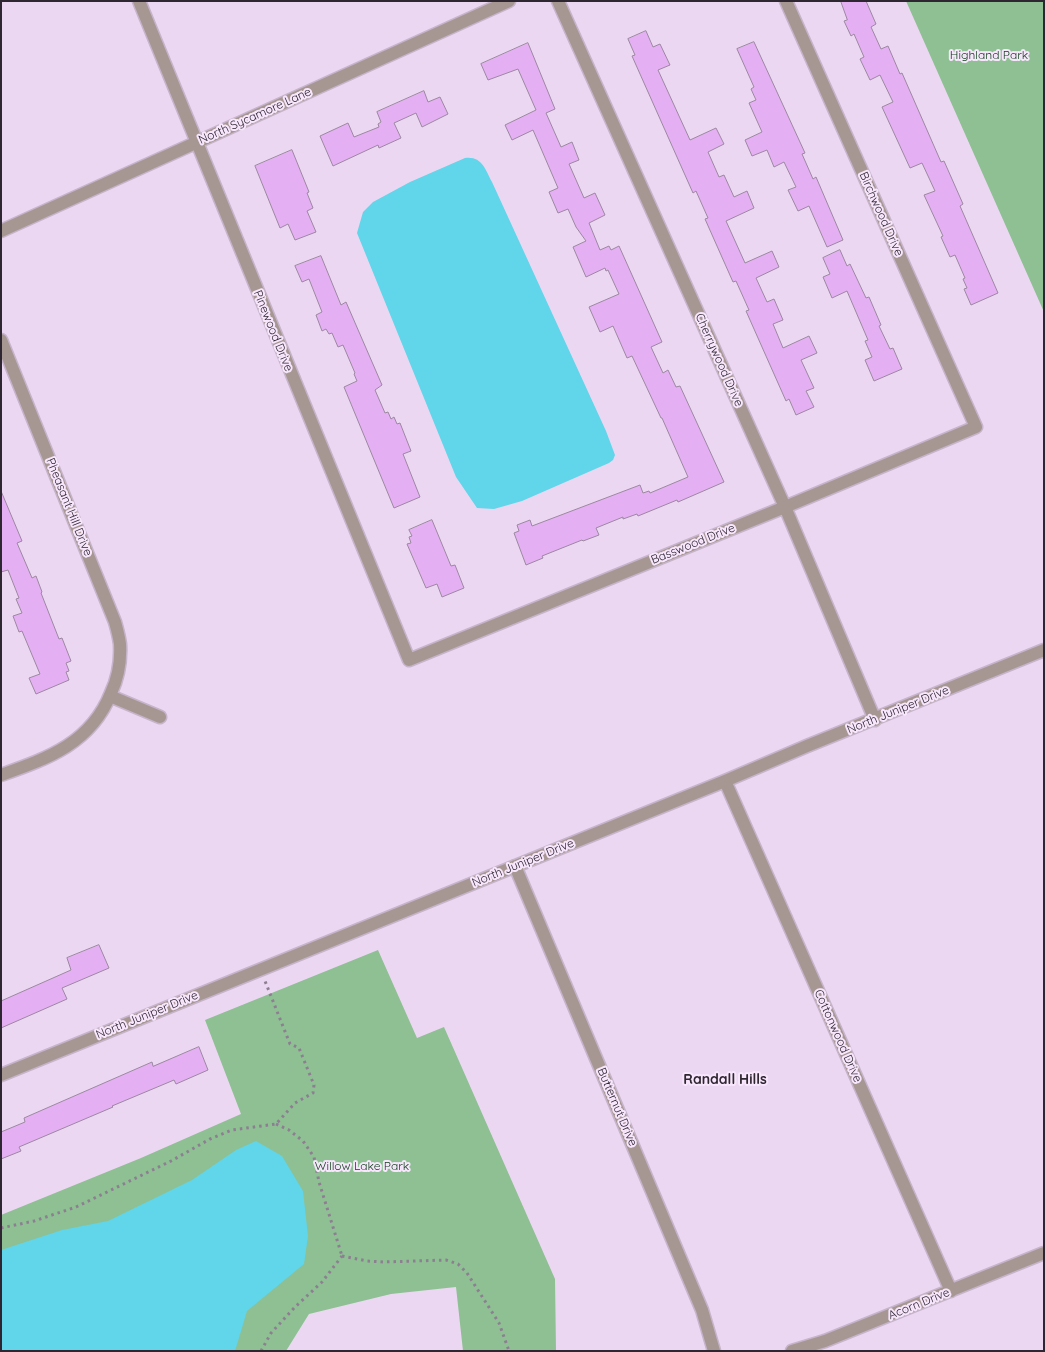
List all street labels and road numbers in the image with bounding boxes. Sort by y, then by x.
street label: North Sycamore Lane [196,85,314,147]
street label: Birchwood Drive [856,170,906,258]
street label: Pinewood Drive [250,288,296,374]
street label: Cherrywood Drive [692,311,746,409]
street label: Pheasant Hill Drive [43,456,95,558]
street label: Basswood Drive [649,521,737,567]
street label: North Juniper Drive [845,683,951,737]
street label: North Juniper Drive [470,836,576,890]
street label: Cottonwood Drive [811,987,865,1085]
street label: North Juniper Drive [94,988,200,1042]
street label: Butternut Drive [594,1065,640,1149]
street label: Acorn Drive [886,1285,952,1323]

